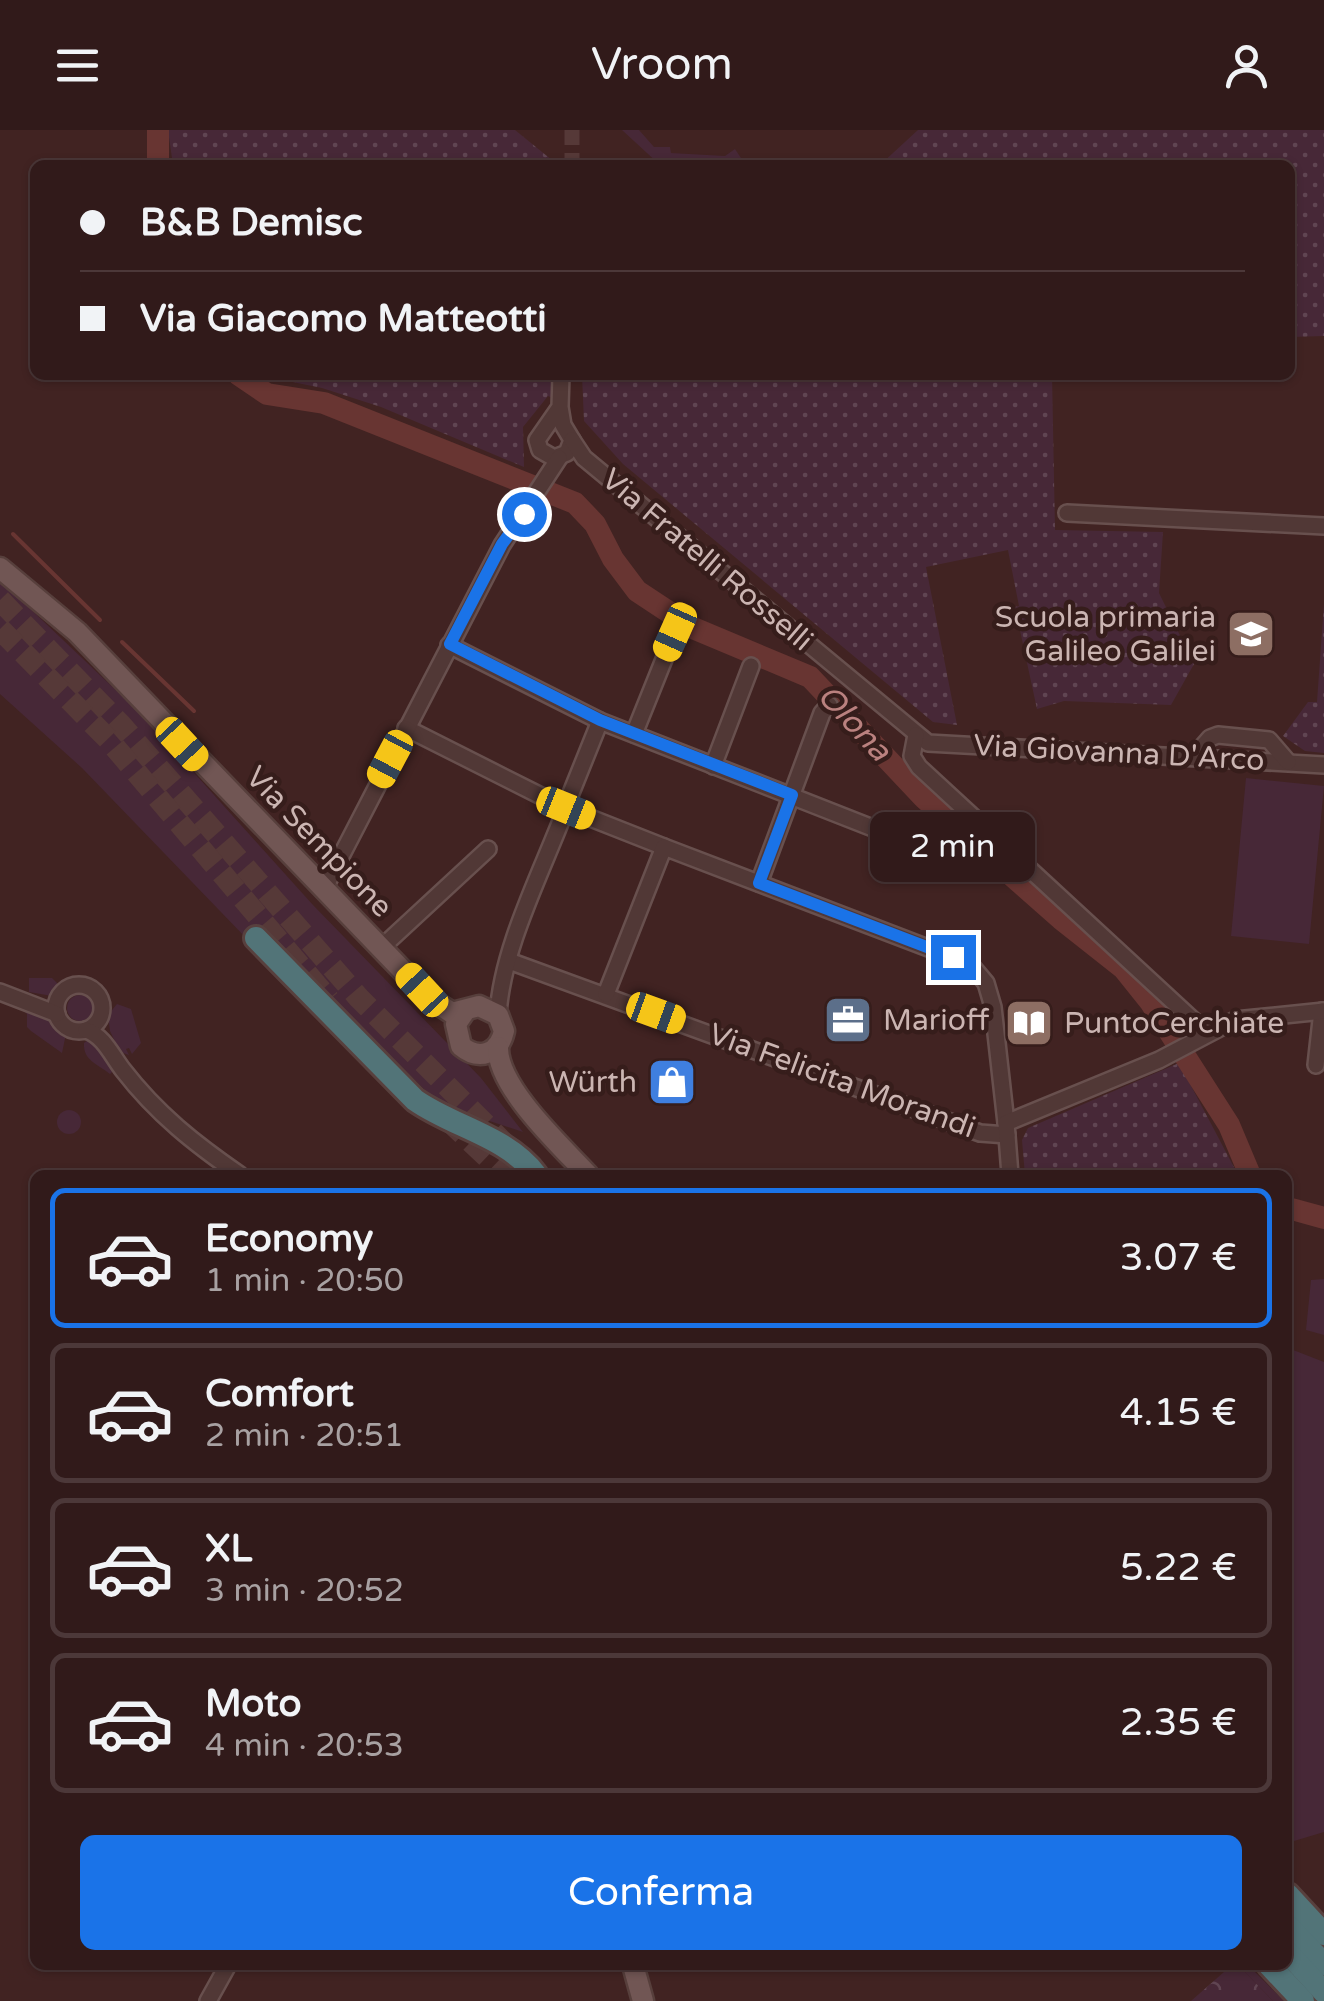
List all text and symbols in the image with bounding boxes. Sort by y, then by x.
icon: menu [50,38,105,93]
text: Vroom [591,38,733,92]
icon: person [1219,38,1274,93]
text: B&B Demisc [140,200,363,246]
text: Via Giacomo Matteotti [140,296,547,342]
street label: Via Fratelli Rosselli [594,461,820,659]
route start [502,492,547,537]
car [649,598,701,666]
place label: Scuola primaria Galileo Galilei [995,599,1216,670]
school or university icon: Scuola primaria Galileo Galilei [1225,608,1277,660]
water label: Olona [809,677,899,770]
car [151,712,213,776]
car [363,725,417,793]
street label: Via Giovanna D'Arco [973,727,1265,779]
street label: Via Sempione [238,759,400,925]
car [533,783,599,833]
callout: 2 min [870,812,1036,882]
text: 2 min [910,828,995,866]
route end [931,935,976,980]
car [391,958,453,1022]
car [623,989,689,1037]
office icon: Marioff [822,994,874,1046]
library icon: PuntoCerchiate [1003,997,1055,1049]
place label: Marioff [883,1002,990,1039]
place label: PuntoCerchiate [1064,1005,1284,1042]
street label: Via Felicita Morandi [704,1016,980,1146]
shop icon: Würth [646,1056,698,1108]
place label: Würth [548,1064,637,1101]
icon: car [85,1213,175,1303]
text: Economy [205,1216,373,1262]
text: 3.07 € [1120,1235,1237,1281]
text: 1 min · 20:50 [205,1262,404,1300]
icon: car [85,1368,175,1458]
text: Comfort [205,1371,354,1417]
text: 4.15 € [1120,1390,1237,1436]
text: 2 min · 20:51 [205,1417,404,1455]
icon: car [85,1523,175,1613]
text: XL [205,1526,252,1572]
text: 5.22 € [1120,1545,1237,1591]
text: 3 min · 20:52 [205,1572,404,1610]
icon: car [85,1678,175,1768]
text: Moto [205,1681,301,1727]
text: 2.35 € [1120,1700,1237,1746]
text: 4 min · 20:53 [205,1727,404,1765]
button: Conferma [80,1835,1242,1950]

